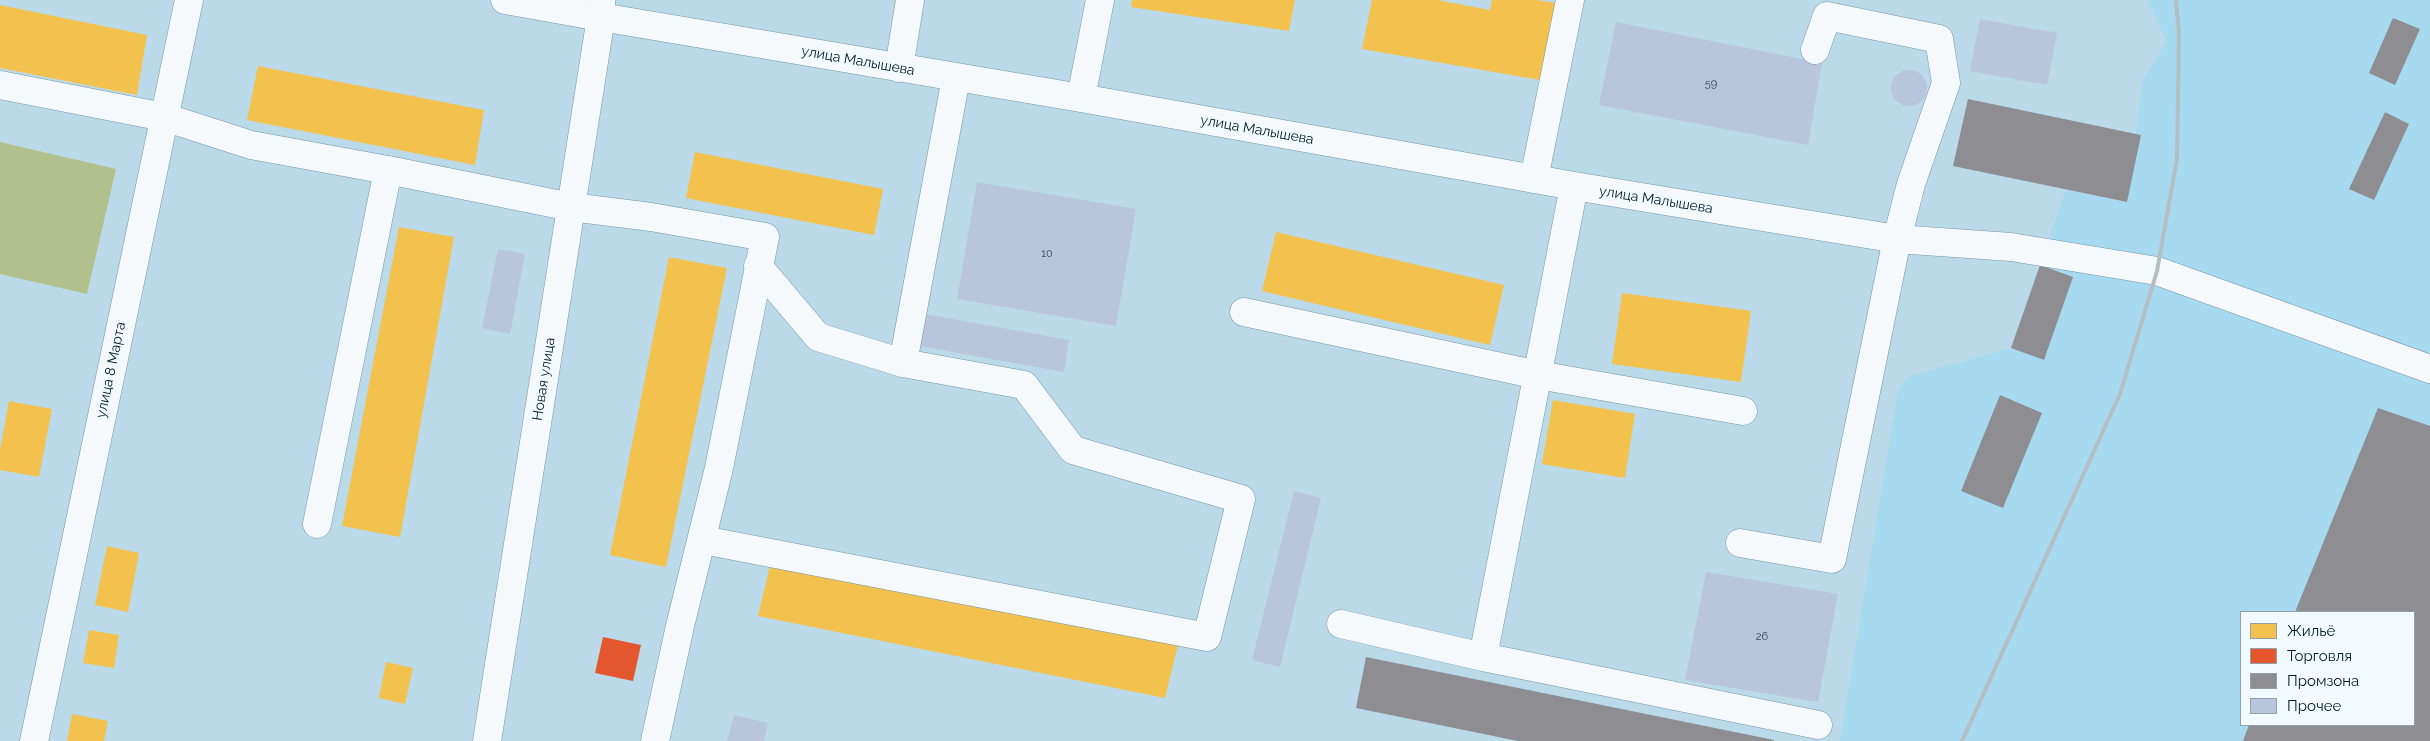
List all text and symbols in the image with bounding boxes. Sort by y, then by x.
street label: улица Малышева [800,43,916,79]
house number: 59 [1705,77,1717,91]
street label: улица Малышева [1199,112,1315,148]
street label: улица Малышева [1598,183,1714,217]
house number: 10 [1041,247,1053,261]
street label: улица 8 Марта [93,320,129,420]
street label: Новая улица [529,336,559,422]
legend [2240,611,2415,726]
text: Жильё [2287,622,2335,640]
house number: 26 [1756,630,1768,644]
text: Торговля [2287,647,2352,665]
text: Промзона [2287,672,2359,690]
text: Прочее [2287,697,2341,715]

